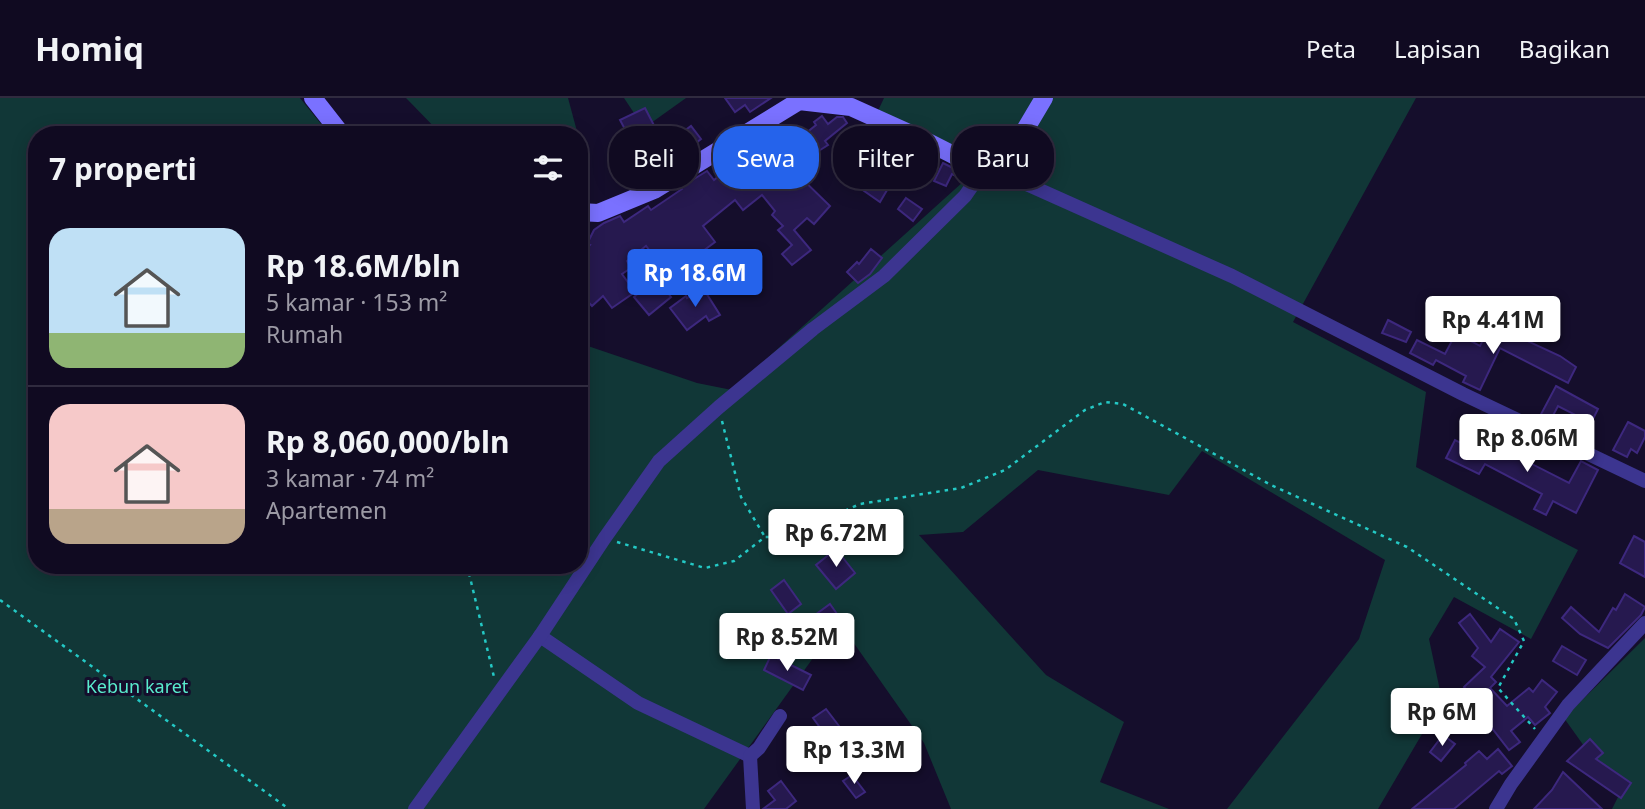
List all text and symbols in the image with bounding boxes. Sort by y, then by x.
text: Homiq [35,26,144,71]
text: Peta [1306,32,1356,65]
text: Lapisan [1394,32,1481,65]
text: Bagikan [1519,32,1610,65]
chip: Beli [609,126,699,189]
chip: Sewa [713,126,819,189]
chip: Filter [833,126,938,189]
chip: Baru [952,126,1054,189]
text: 7 properti [49,148,197,189]
icon: filters [529,149,567,187]
text: Rp 18.6M/bln [266,245,461,286]
pin: Rp 18.6M [623,250,767,309]
icon: home [105,256,189,340]
text: Rp 18.6M [643,256,747,288]
text: 5 kamar · 153 m² [266,286,447,318]
pin: Rp 4.41M [1421,296,1565,356]
text: Rp 4.41M [1441,303,1545,335]
text: Rumah [266,318,343,350]
pin: Rp 8.06M [1455,414,1599,474]
text: Rp 8,060,000/bln [266,421,510,462]
text: Rp 8.06M [1475,421,1579,453]
icon: home [105,432,189,516]
text: 3 kamar · 74 m² [266,462,434,494]
text: Apartemen [266,494,387,526]
pin: Rp 6.72M [764,510,908,569]
text: Rp 6.72M [784,516,888,548]
pin: Rp 8.52M [715,614,859,673]
text: Rp 8.52M [735,620,839,652]
park label: Kebun karet [86,674,189,698]
pin: Rp 6M [1393,688,1491,748]
text: Rp 6M [1407,695,1477,727]
pin: Rp 13.3M [782,726,926,786]
text: Rp 13.3M [802,733,906,765]

